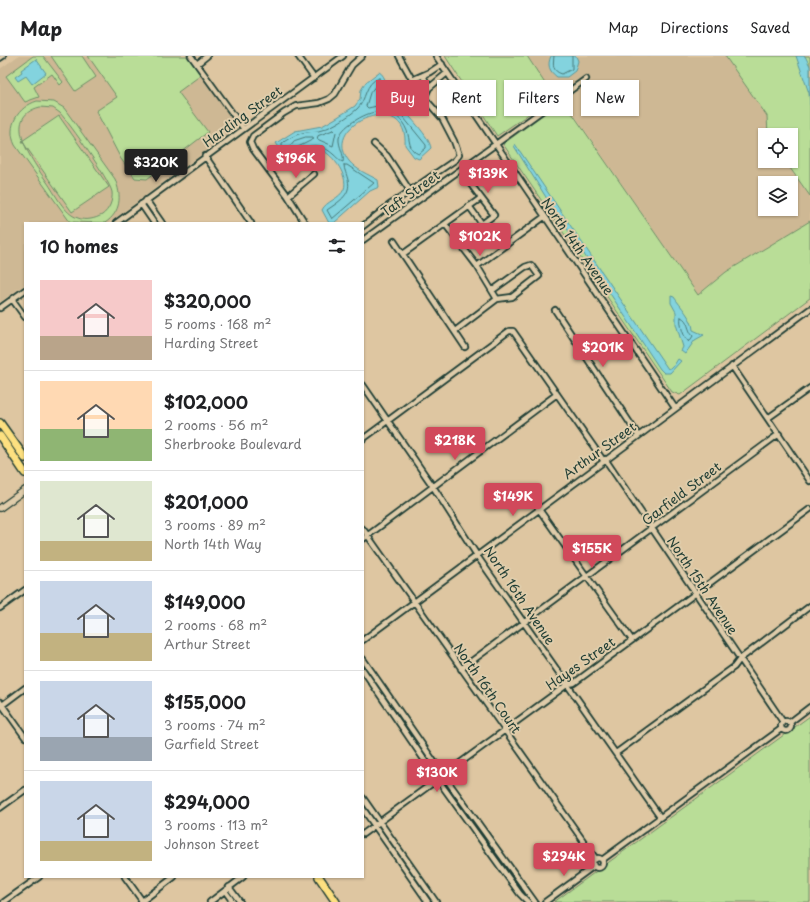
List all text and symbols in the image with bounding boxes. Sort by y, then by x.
text: Map [20,14,62,42]
text: Map [608,17,638,38]
text: Directions [660,17,728,38]
text: Saved [750,17,790,38]
chip: Buy [376,80,429,116]
chip: Rent [437,80,496,116]
chip: Filters [504,80,573,116]
chip: New [581,80,639,116]
street label: Harding Street [198,81,286,151]
map controls [758,128,798,216]
button: locate [758,128,798,168]
pin: $196K [268,145,324,179]
text: $196K [276,148,316,167]
pin: $320K [128,149,184,183]
text: $320K [133,152,179,171]
pin: $139K [460,160,516,194]
text: $139K [468,163,508,182]
street label: Taft Street [377,165,443,221]
button: layers [758,176,798,216]
street label: North 14th Avenue [537,194,619,298]
pin: $102K [452,223,508,257]
text: $102K [459,226,501,245]
text: 10 homes [40,233,118,259]
icon: filters [326,235,348,257]
text: $320,000 [164,288,251,314]
icon: home [72,296,120,344]
text: 5 rooms · 168 m² [164,314,271,333]
text: Harding Street [164,333,258,352]
pin: $201K [575,334,631,368]
text: $201K [582,337,624,356]
text: $102,000 [164,389,248,415]
icon: home [72,397,120,445]
text: 2 rooms · 56 m² [164,415,268,434]
street label: Arthur Street [559,417,639,483]
pin: $218K [427,427,483,461]
text: $218K [434,430,476,449]
text: Sherbrooke Boulevard [164,434,301,453]
street label: Garfield Street [637,457,725,529]
pin: $149K [485,483,541,517]
text: $149K [493,486,533,505]
text: $201,000 [164,489,248,515]
icon: home [72,497,120,545]
text: 3 rooms · 89 m² [164,515,266,534]
street label: North 15th Avenue [663,532,743,638]
text: North 14th Way [164,534,262,553]
pin: $155K [564,535,620,569]
text: $155K [572,538,612,557]
street label: North 16th Avenue [480,542,560,648]
text: $149,000 [164,589,245,615]
icon: home [72,597,120,645]
text: 2 rooms · 68 m² [164,615,267,634]
street label: Hayes Street [541,632,619,694]
text: Arthur Street [164,634,250,653]
street label: North 16th Court [450,639,526,737]
text: $155,000 [164,689,246,715]
icon: home [72,697,120,745]
text: 3 rooms · 74 m² [164,715,266,734]
text: Garfield Street [164,734,259,753]
pin: $130K [409,759,465,793]
text: $130K [416,762,458,781]
text: $294,000 [164,789,250,815]
icon: home [72,797,120,845]
text: 3 rooms · 113 m² [164,815,268,834]
text: Johnson Street [164,834,259,853]
pin: $294K [536,843,592,877]
text: $294K [542,846,586,865]

